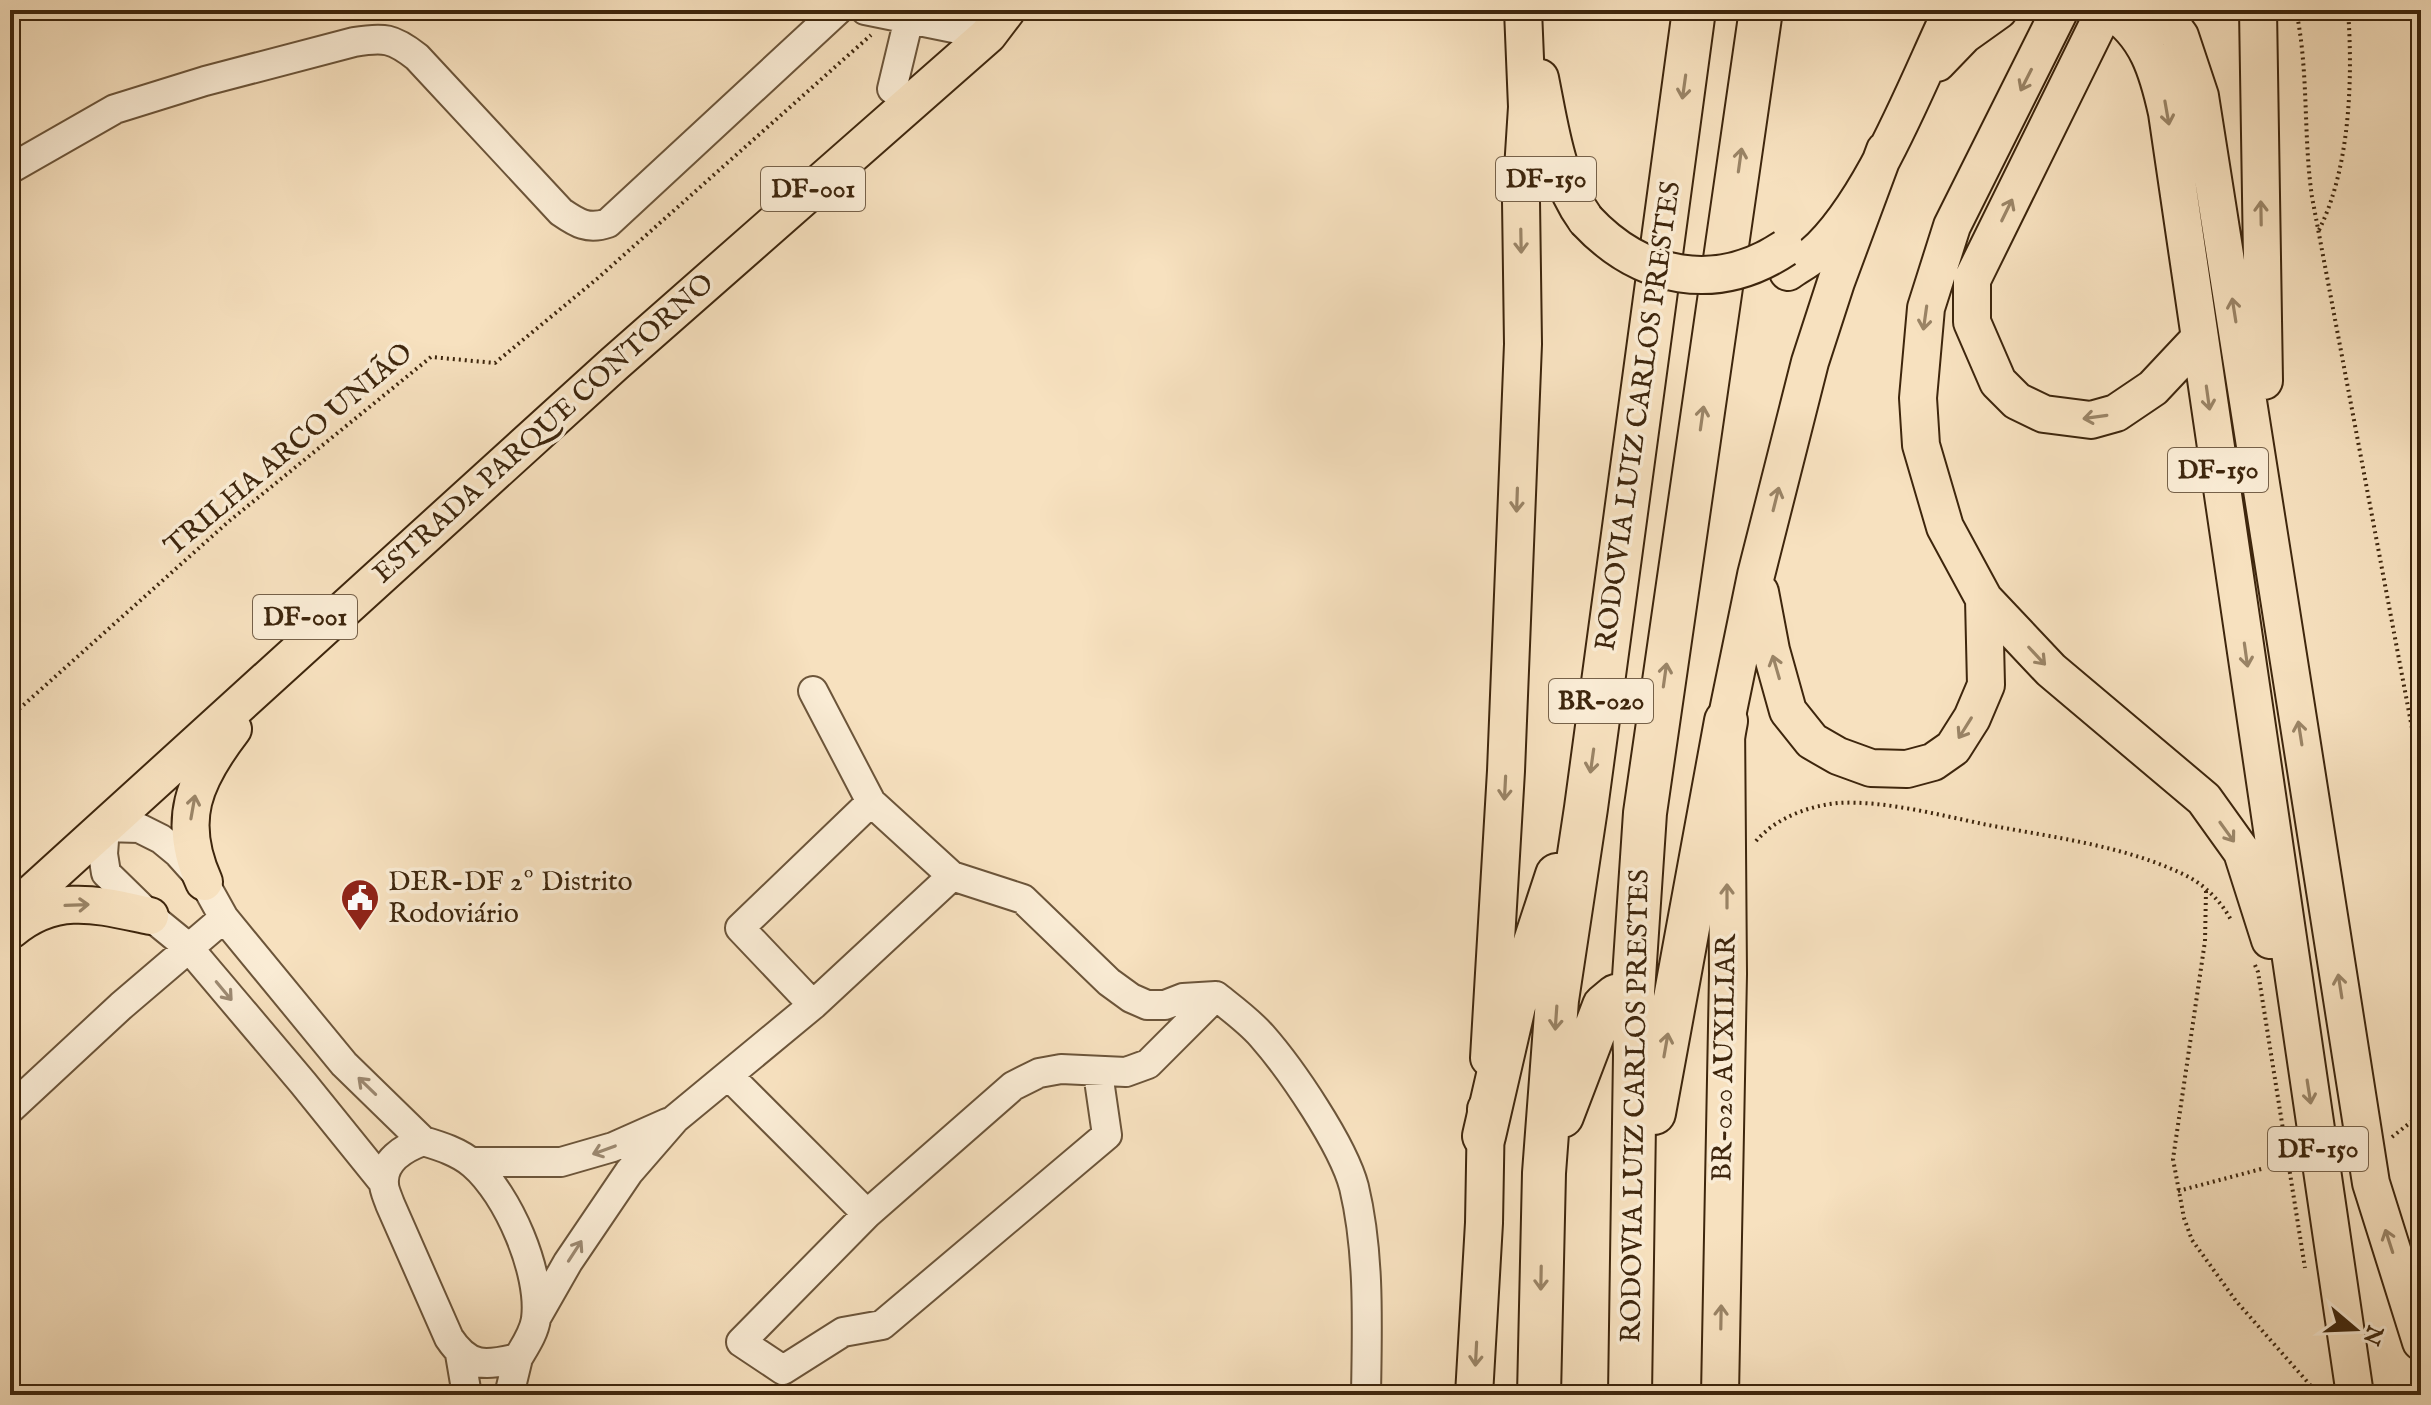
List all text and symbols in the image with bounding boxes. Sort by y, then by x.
one-way arrow [2017,67,2033,91]
one-way arrow [1676,74,1691,99]
one-way arrow [2160,100,2175,125]
one-way arrow [1733,148,1748,173]
road number: DF-150 [1496,157,1596,201]
road number: DF-001 [761,167,865,211]
street label: RODOVIA LUIZ CARLOS PRESTES [1589,179,1689,653]
one-way arrow [2000,198,2015,222]
one-way arrow [2253,200,2269,227]
one-way arrow [1514,227,1529,254]
street label: ESTRADA PARQUE CONTORNO [366,267,722,591]
one-way arrow [2226,298,2241,323]
one-way arrow [1917,305,1932,331]
street label: TRILHA ARCO UNIÃO [157,335,420,564]
one-way arrow [2201,385,2216,410]
one-way arrow [1695,405,1710,431]
one-way arrow [2082,410,2108,425]
road number: DF-150 [2168,448,2268,492]
one-way arrow [1509,486,1524,513]
one-way arrow [1769,487,1784,512]
road number: DF-001 [253,595,357,639]
one-way arrow [2239,642,2254,668]
one-way arrow [2028,646,2047,666]
one-way arrow [1768,655,1783,681]
one-way arrow [1658,663,1673,688]
road number: BR-020 [1549,679,1653,723]
one-way arrow [1957,716,1973,739]
one-way arrow [2292,721,2307,746]
one-way arrow [1585,747,1600,774]
one-way arrow [1497,774,1512,801]
one-way arrow [187,795,202,820]
one-way arrow [2219,820,2235,842]
place label: DER-DF 2º Distrito Rodoviário [388,865,633,932]
street label: RODOVIA LUIZ CARLOS PRESTES [1614,869,1658,1343]
public building icon: DER-DF 2º Distrito Rodoviário [339,877,381,932]
one-way arrow [1720,883,1735,910]
one-way arrow [63,897,90,912]
street label: BR-020 AUXILIAR [1705,933,1745,1182]
one-way arrow [2332,974,2347,999]
one-way arrow [215,980,233,1000]
one-way arrow [1548,1004,1563,1031]
one-way arrow [1660,1033,1675,1058]
one-way arrow [357,1077,377,1096]
one-way arrow [2302,1079,2317,1104]
road number: DF-150 [2268,1127,2368,1171]
one-way arrow [592,1144,617,1159]
one-way arrow [2381,1228,2396,1254]
one-way arrow [567,1241,584,1263]
one-way arrow [1534,1264,1549,1291]
north arrow [2315,1289,2395,1369]
one-way arrow [1714,1304,1729,1331]
text: N [2356,1320,2389,1348]
one-way arrow [1469,1340,1484,1367]

